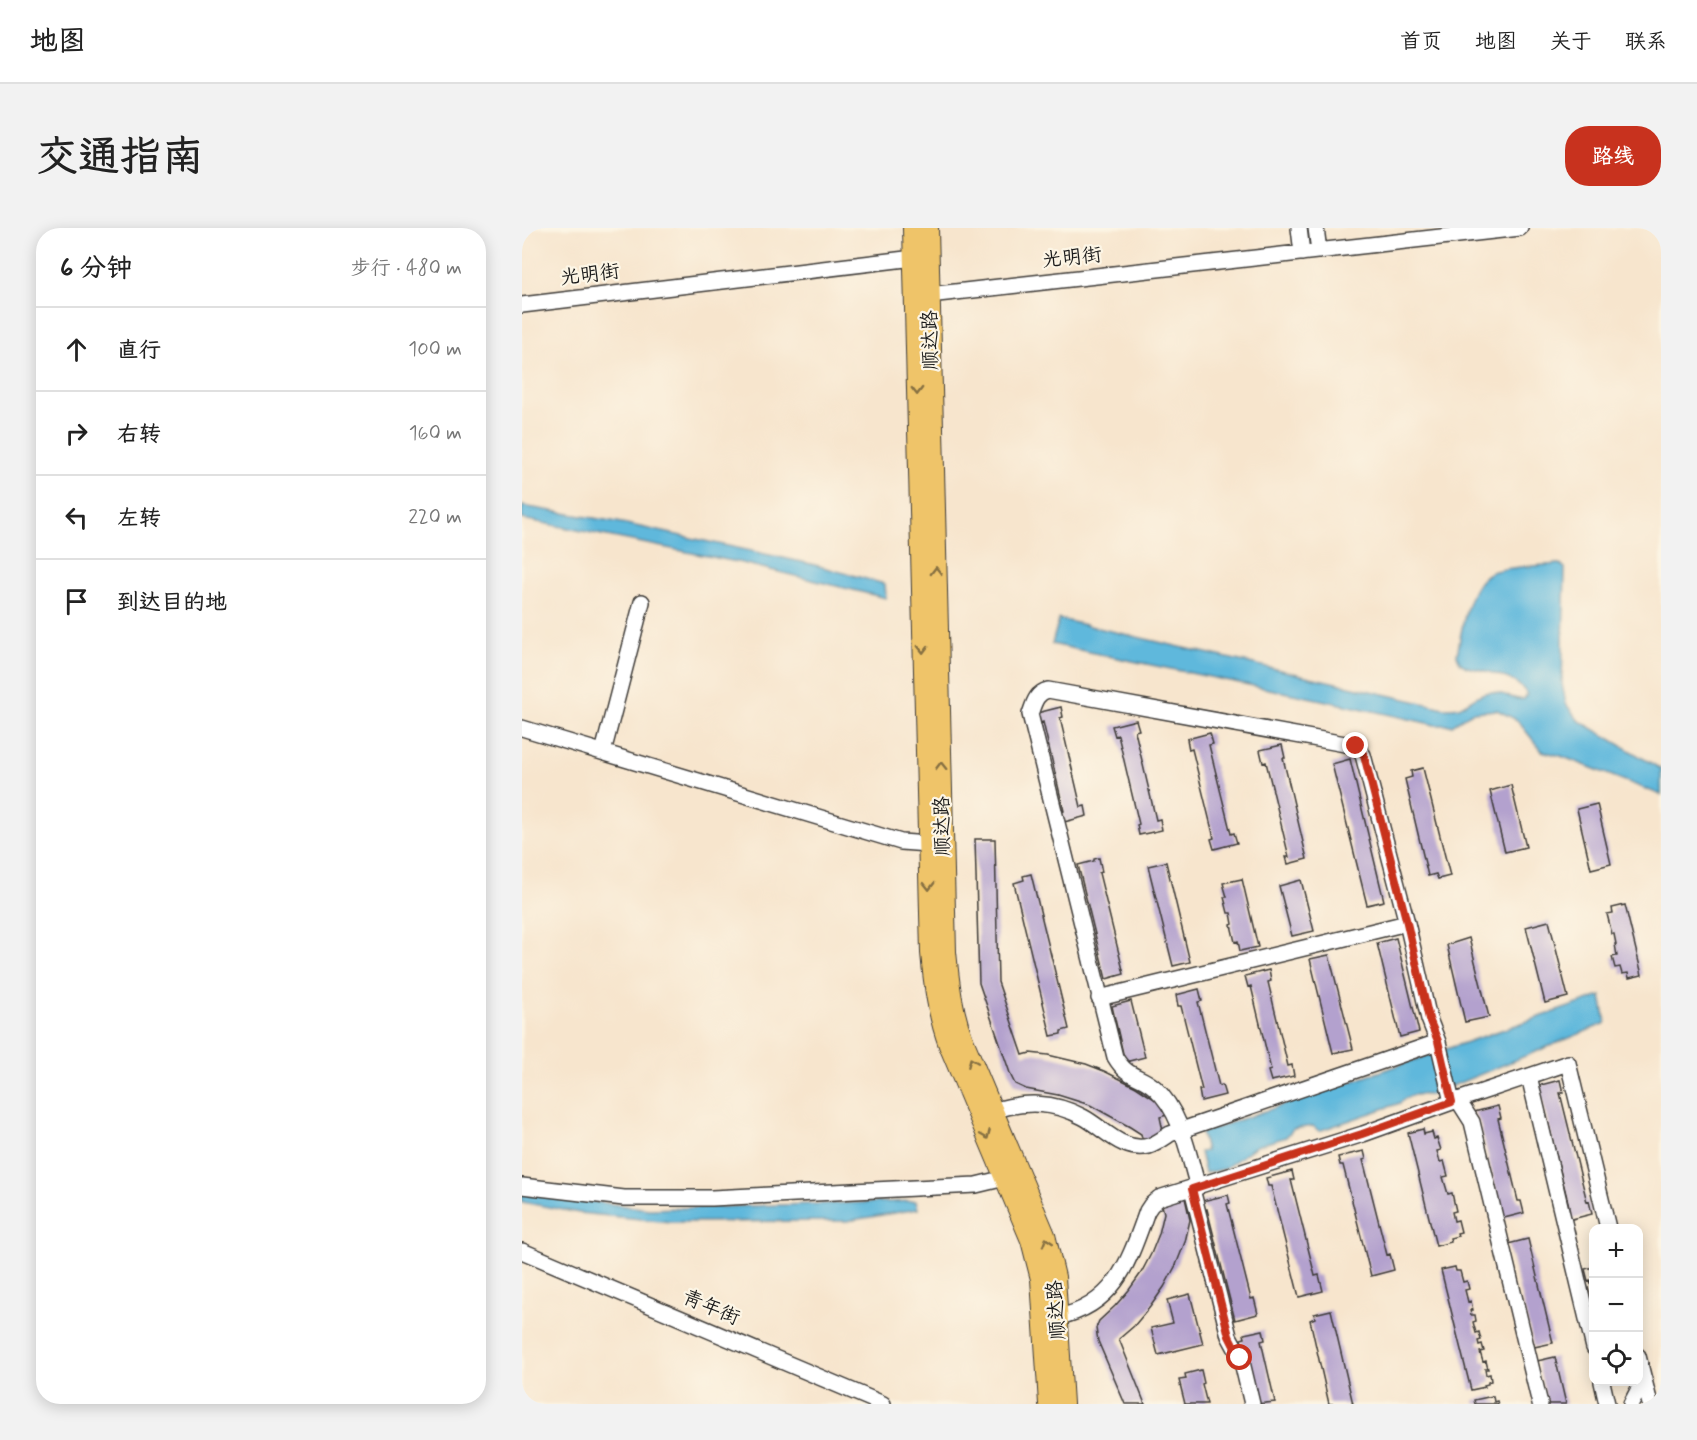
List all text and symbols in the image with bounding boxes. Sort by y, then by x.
text: 地图 [30,24,86,61]
text: 首页 [1400,28,1442,56]
text: 地图 [1475,28,1517,56]
text: 关于 [1550,28,1592,56]
text: 联系 [1625,28,1667,56]
button: 路线 [1565,126,1661,186]
text: 交通指南 [36,131,204,186]
street label: 光明街 [1041,241,1103,275]
text: 6 分钟 [60,252,132,286]
text: 步行 · 480 m [351,255,462,282]
street label: 光明街 [559,258,621,292]
street label: 顺达路 [917,309,945,370]
icon: ahead [60,333,93,366]
text: 100 m [408,336,462,363]
text: 直行 [117,337,161,365]
one-way arrow [911,387,923,396]
icon: right [60,417,93,450]
text: 160 m [409,420,462,447]
text: 右转 [117,421,161,449]
icon: left [60,501,93,534]
text: 220 m [408,504,462,531]
text: 左转 [117,505,161,533]
one-way arrow [930,566,943,575]
icon: arrive [60,585,93,618]
text: 到达目的地 [117,589,227,617]
one-way arrow [917,645,930,654]
route end [1342,732,1368,758]
one-way arrow [935,761,947,770]
street label: 顺达路 [929,795,957,856]
one-way arrow [923,882,935,891]
one-way arrow [967,1057,979,1068]
one-way arrow [979,1128,991,1139]
map controls [1589,1224,1643,1386]
button: + [1589,1224,1643,1278]
one-way arrow [1041,1237,1054,1248]
street label: 顺达路 [1041,1278,1073,1341]
button: − [1589,1278,1643,1332]
street label: 青年街 [678,1284,744,1332]
button: locate [1589,1332,1643,1386]
route start [1226,1344,1252,1370]

